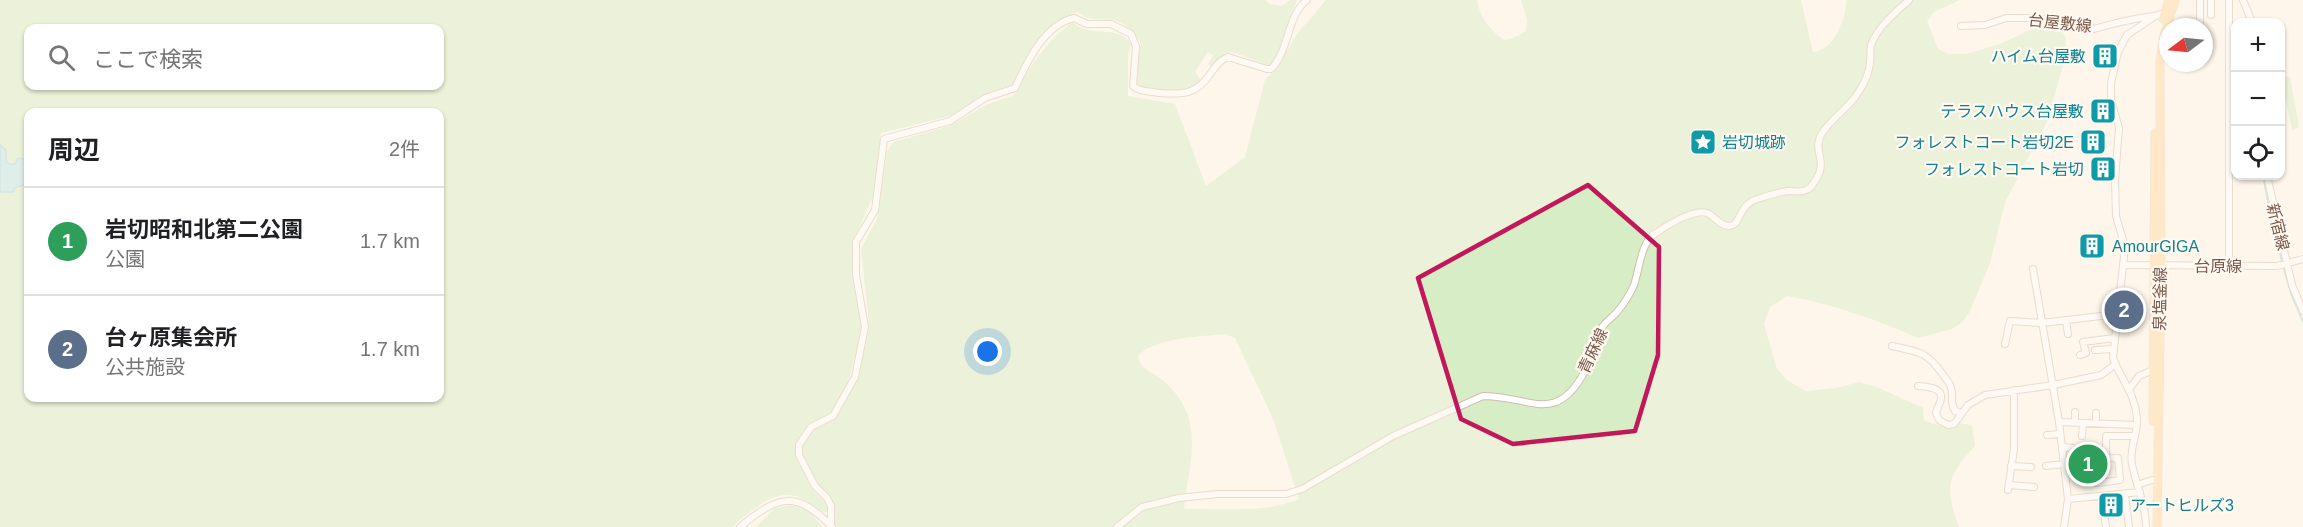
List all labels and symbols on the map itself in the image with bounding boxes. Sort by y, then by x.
street label: 台屋敷線 [2027,11,2093,35]
north arrow [2159,18,2213,72]
building icon: ハイム台屋敷 [2090,41,2120,71]
place label: ハイム台屋敷 [1991,48,2086,65]
building icon: テラスハウス台屋敷 [2088,96,2118,126]
place label: テラスハウス台屋敷 [1940,103,2084,120]
place icon: 岩切城跡 [1688,127,1718,157]
building icon: フォレストコート岩切2E [2078,127,2108,157]
place label: 岩切城跡 [1722,134,1786,151]
place label: フォレストコート岩切2E [1894,134,2074,151]
building icon: フォレストコート岩切 [2088,154,2118,184]
place label: フォレストコート岩切 [1924,161,2084,178]
street label: 新宿線 [2264,202,2292,252]
building icon: AmourGIGA [2077,231,2107,261]
place label: AmourGIGA [2112,238,2199,255]
street label: 台原線 [2194,258,2242,275]
street label: 泉塩釜線 [2151,267,2169,331]
pin: 2 [2104,288,2144,332]
street label: 青麻線 [1575,326,1611,376]
your location [973,337,1002,366]
pin: 1 [2068,442,2108,486]
building icon: アートヒルズ3 [2096,490,2126,520]
place label: アートヒルズ3 [2130,497,2234,514]

